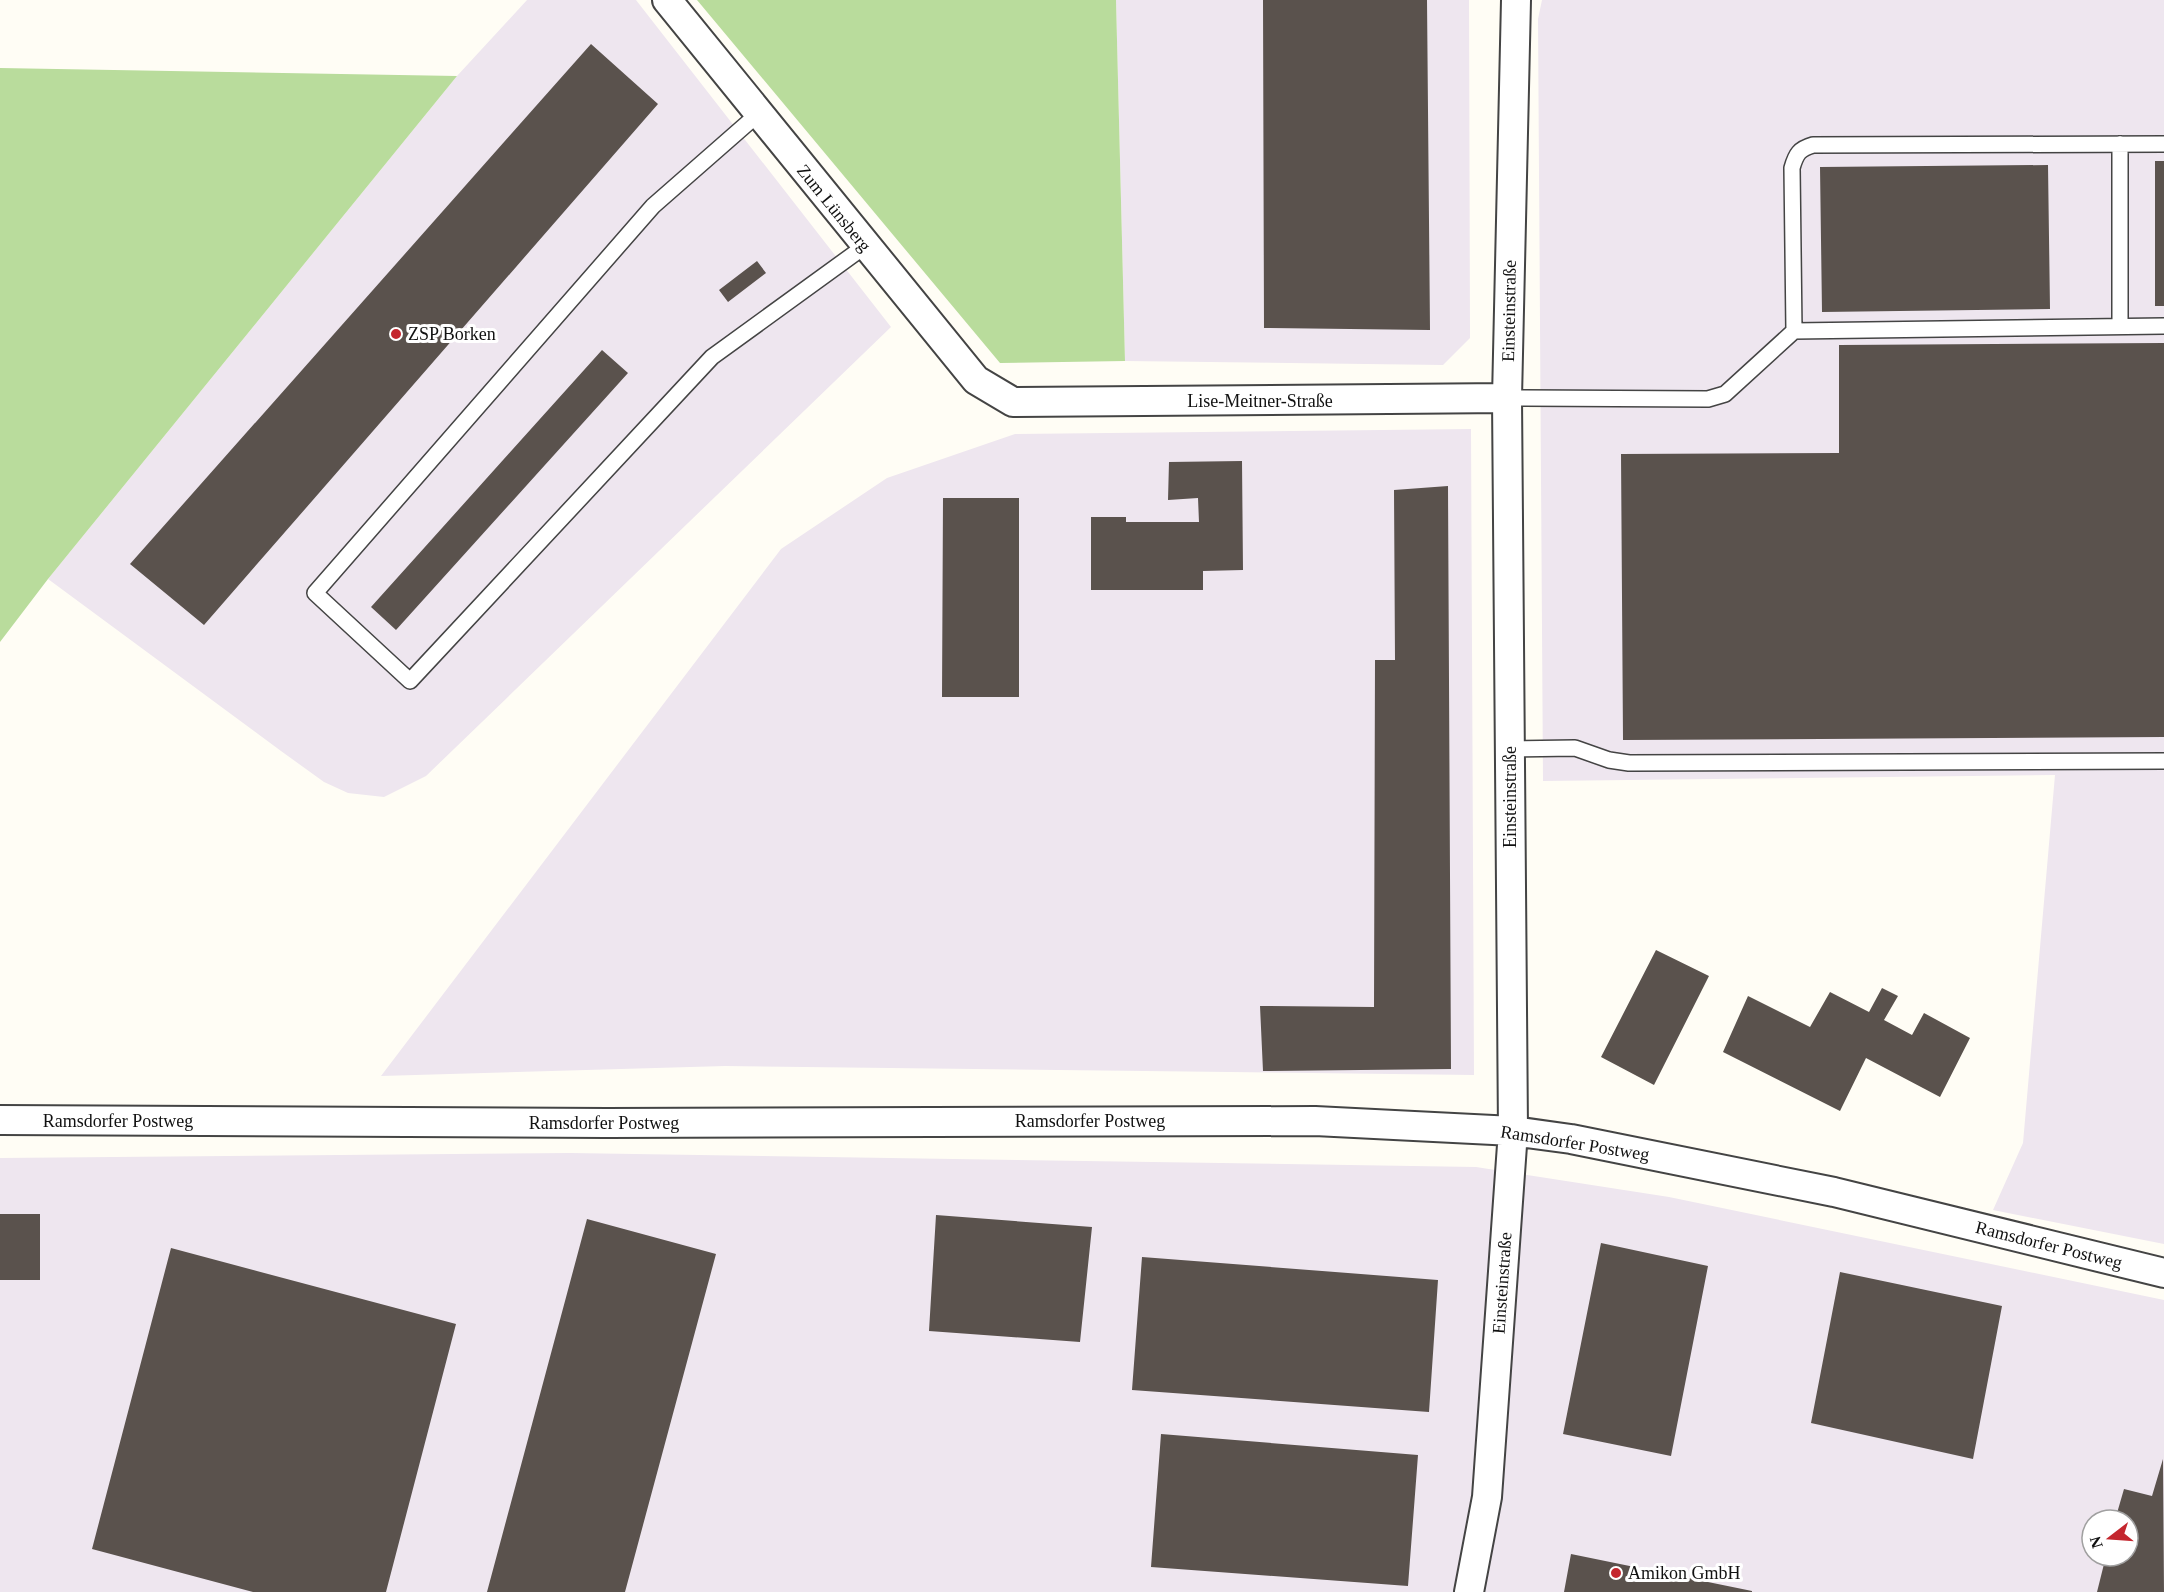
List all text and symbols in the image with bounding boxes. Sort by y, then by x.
street label: Zum Lünsberg [793,160,875,256]
street label: Einsteinstraße [1498,260,1520,362]
place label: ZSP Borken [408,324,496,344]
marker: ZSP Borken [389,327,403,341]
street label: Lise-Meitner-Straße [1187,391,1333,411]
street label: Einsteinstraße [1500,746,1520,848]
street label: Ramsdorfer Postweg [43,1111,193,1131]
street label: Ramsdorfer Postweg [1015,1111,1165,1131]
street label: Ramsdorfer Postweg [529,1113,679,1133]
street label: Ramsdorfer Postweg [1499,1121,1651,1165]
street label: Ramsdorfer Postweg [1974,1217,2124,1273]
street label: Einsteinstraße [1488,1231,1516,1335]
north arrow [2080,1508,2140,1568]
text: N [2086,1534,2106,1550]
place label: Amikon GmbH [1628,1563,1741,1583]
marker: Amikon GmbH [1609,1566,1623,1580]

